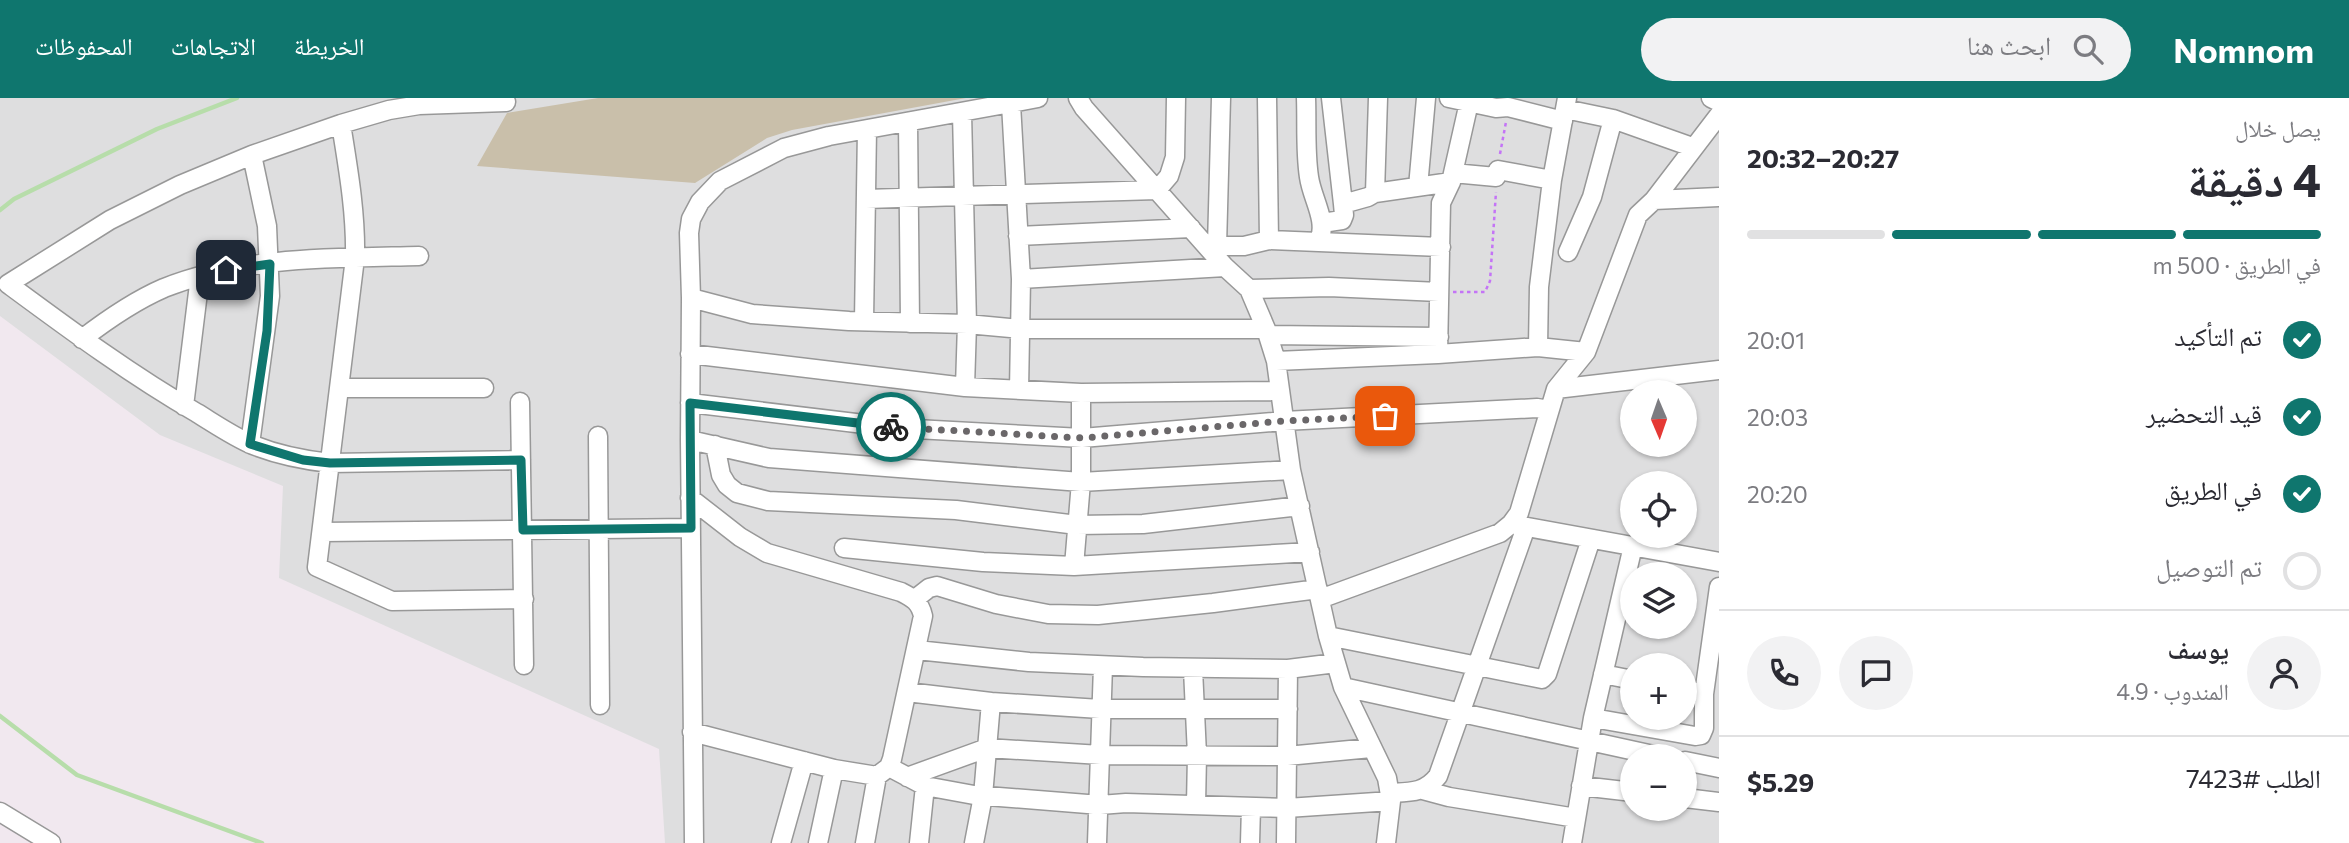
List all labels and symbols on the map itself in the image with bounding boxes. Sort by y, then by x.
pin [196,240,256,300]
north arrow [1620,380,1698,457]
pin [1355,386,1415,446]
courier [856,392,926,462]

